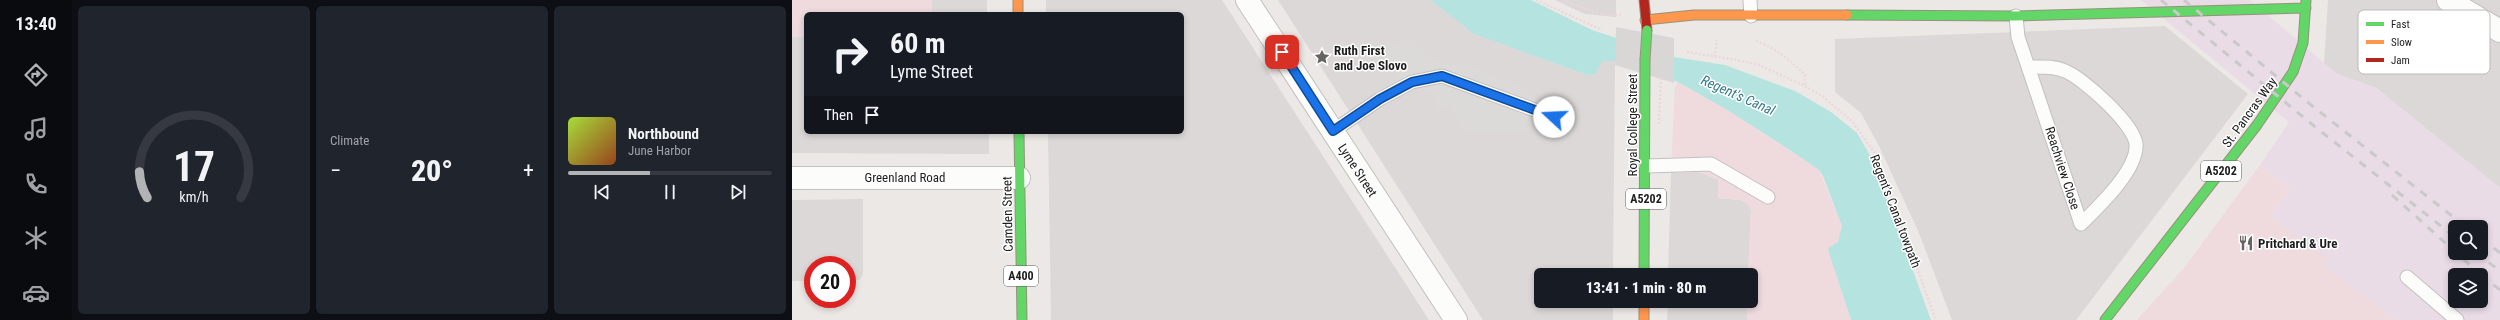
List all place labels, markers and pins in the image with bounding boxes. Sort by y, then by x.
pin [1265,35,1299,69]
place label: Ruth First and Joe Slovo [1334,43,1407,73]
place icon: Ruth First and Joe Slovo [1313,48,1331,66]
restaurant icon: Pritchard & Ure [2237,234,2255,252]
place label: Pritchard & Ure [2258,236,2337,251]

